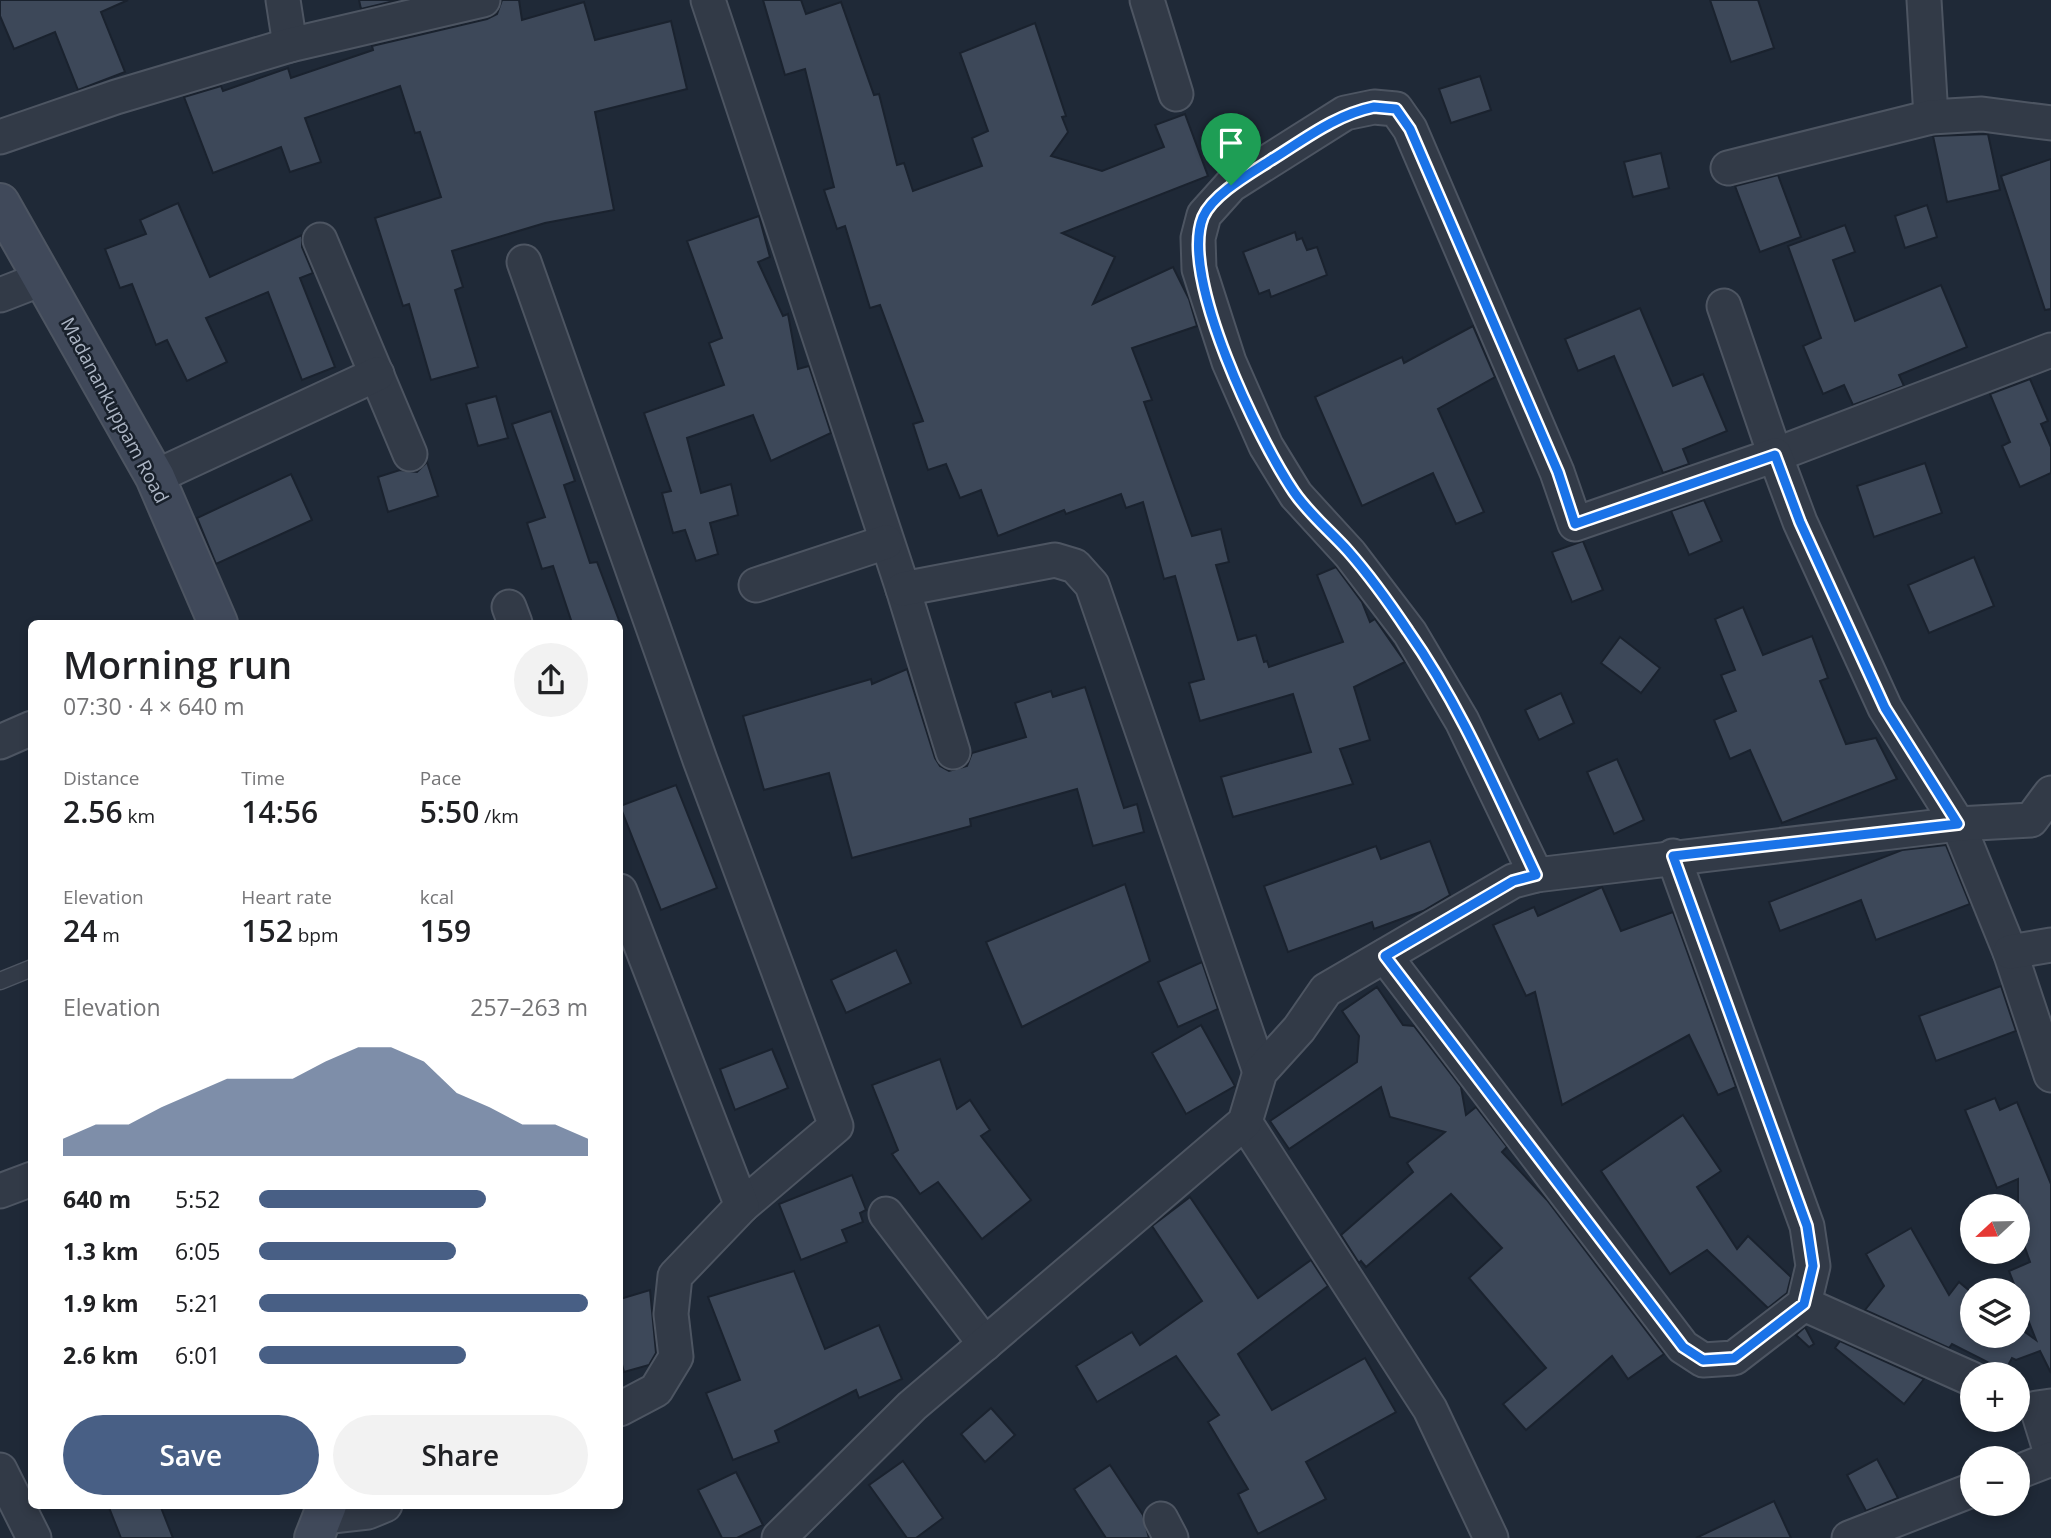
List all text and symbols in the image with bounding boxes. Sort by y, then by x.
pin [1201,113,1261,185]
icon: arrive [1212,124,1250,162]
street label: Madanankuppam Road [55,313,175,507]
text: Morning run [63,638,292,690]
button: share [514,643,588,717]
text: 07:30 · 4 × 640 m [63,690,245,722]
text: Distance [63,765,139,791]
text: Time [241,765,285,791]
text: Pace [420,765,461,791]
text: 2.56 [63,791,123,832]
text: 14:56 [241,791,318,832]
text: 5:50 [420,791,479,832]
text: km [123,803,155,829]
text: /km [479,803,519,829]
text: Elevation [63,884,144,910]
text: Heart rate [241,884,332,910]
text: kcal [420,884,454,910]
text: 24 [63,910,97,951]
text: 152 [241,910,293,951]
text: 159 [420,910,471,951]
text: m [97,922,120,948]
text: bpm [293,922,339,948]
text: Elevation [63,991,161,1023]
text: 257–263 m [470,991,588,1023]
text: 640 m [63,1183,131,1215]
text: 5:52 [175,1183,221,1215]
north arrow [1960,1194,2030,1264]
map controls [1960,1194,2030,1516]
text: 1.3 km [63,1235,139,1267]
text: 6:05 [175,1235,221,1267]
button: layers [1960,1278,2030,1348]
text: 1.9 km [63,1287,139,1319]
text: 5:21 [175,1287,221,1319]
text: 2.6 km [63,1339,139,1371]
text: 6:01 [175,1339,221,1371]
button: + [1960,1362,2030,1432]
button: Save [63,1415,319,1495]
button: Share [333,1415,588,1495]
button: − [1960,1446,2030,1516]

